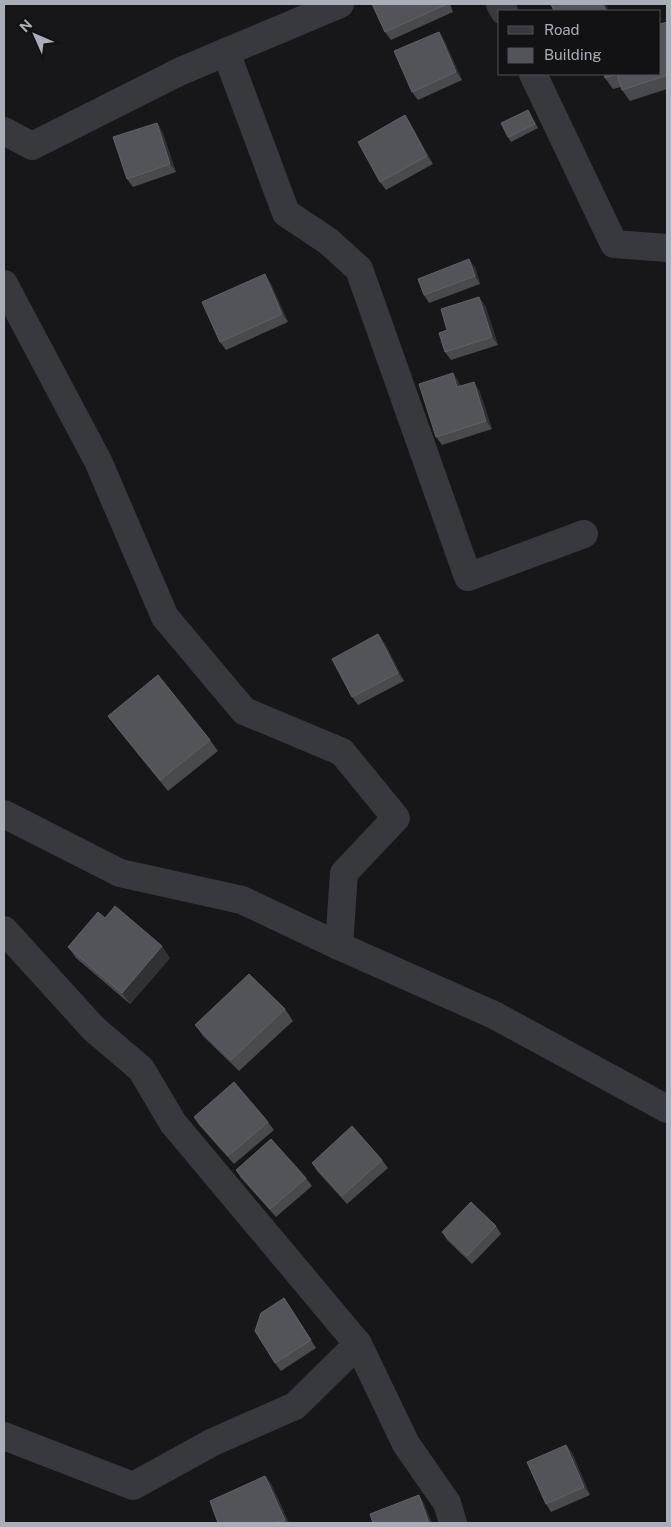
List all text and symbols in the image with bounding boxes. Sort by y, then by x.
north arrow [10,10,60,60]
legend [498,10,661,75]
text: N [16,16,35,35]
text: Road [544,21,580,38]
text: Building [544,46,602,63]

